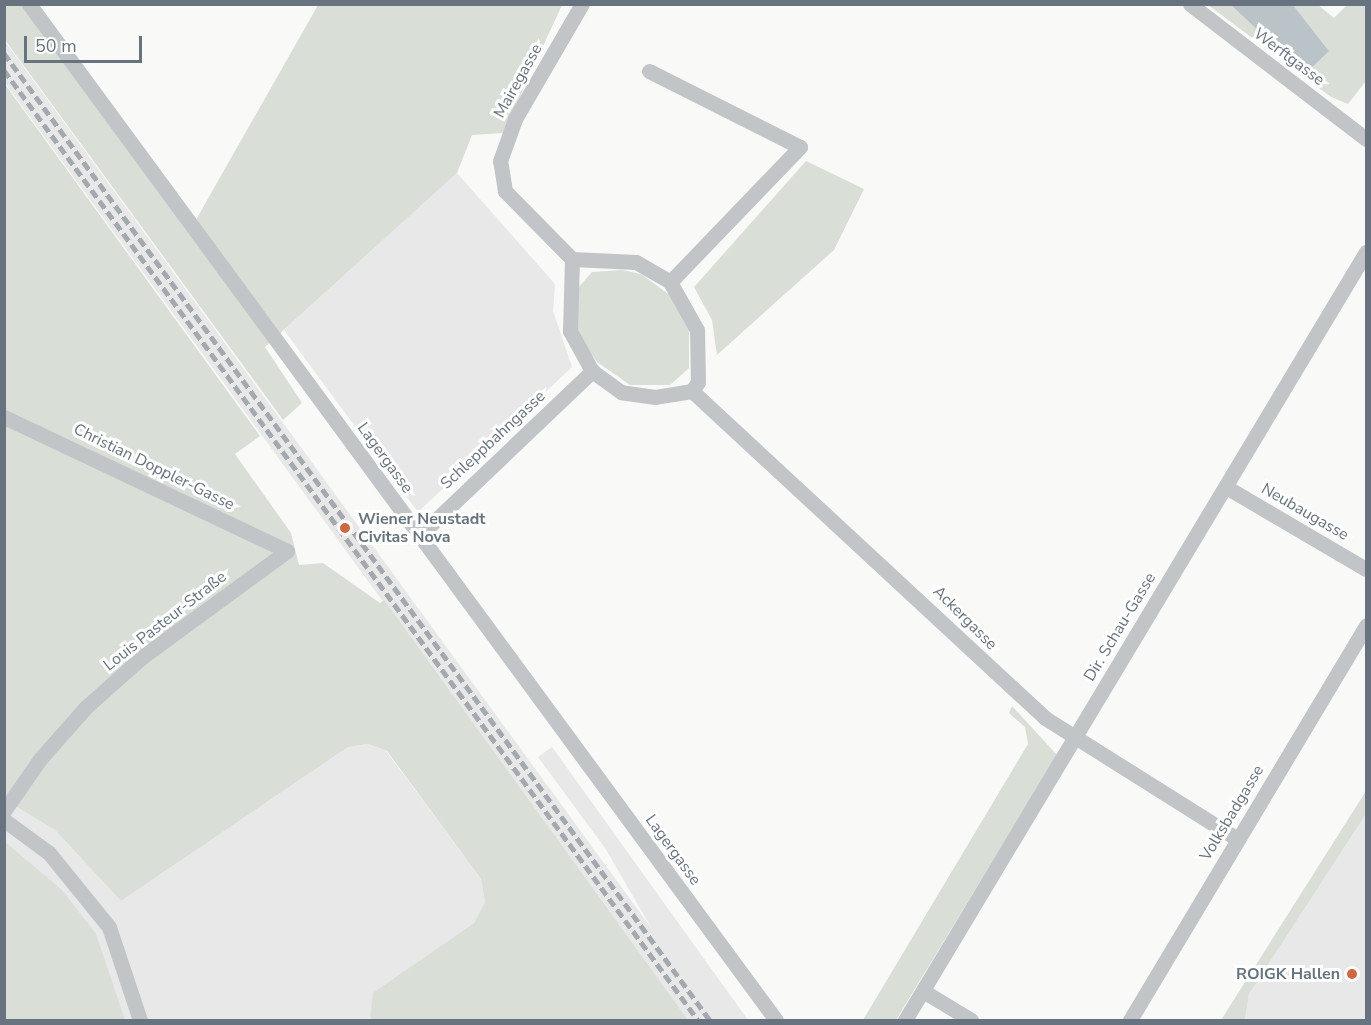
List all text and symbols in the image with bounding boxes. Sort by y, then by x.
scale bar [27,24,146,62]
street label: Werftgasse [1250,24,1328,90]
text: 50 m [35,34,77,58]
street label: Mairegasse [490,41,546,121]
street label: Schleppbahngasse [437,387,549,493]
street label: Lagergasse [353,419,417,497]
street label: Christian Doppler-Gasse [70,420,238,514]
street label: Neubaugasse [1258,479,1352,545]
place label: Wiener Neustadt Civitas Nova [358,509,485,547]
marker: Wiener Neustadt Civitas Nova [336,519,354,537]
street label: Louis Pasteur-Straße [100,567,230,675]
street label: Dir. Schau-Gasse [1080,569,1160,685]
street label: Ackergasse [929,582,1001,654]
street label: Volksbadgasse [1196,762,1268,864]
street label: Lagergasse [641,811,705,889]
place label: ROIGK Hallen [1236,964,1340,984]
marker: ROIGK Hallen [1345,967,1359,981]

